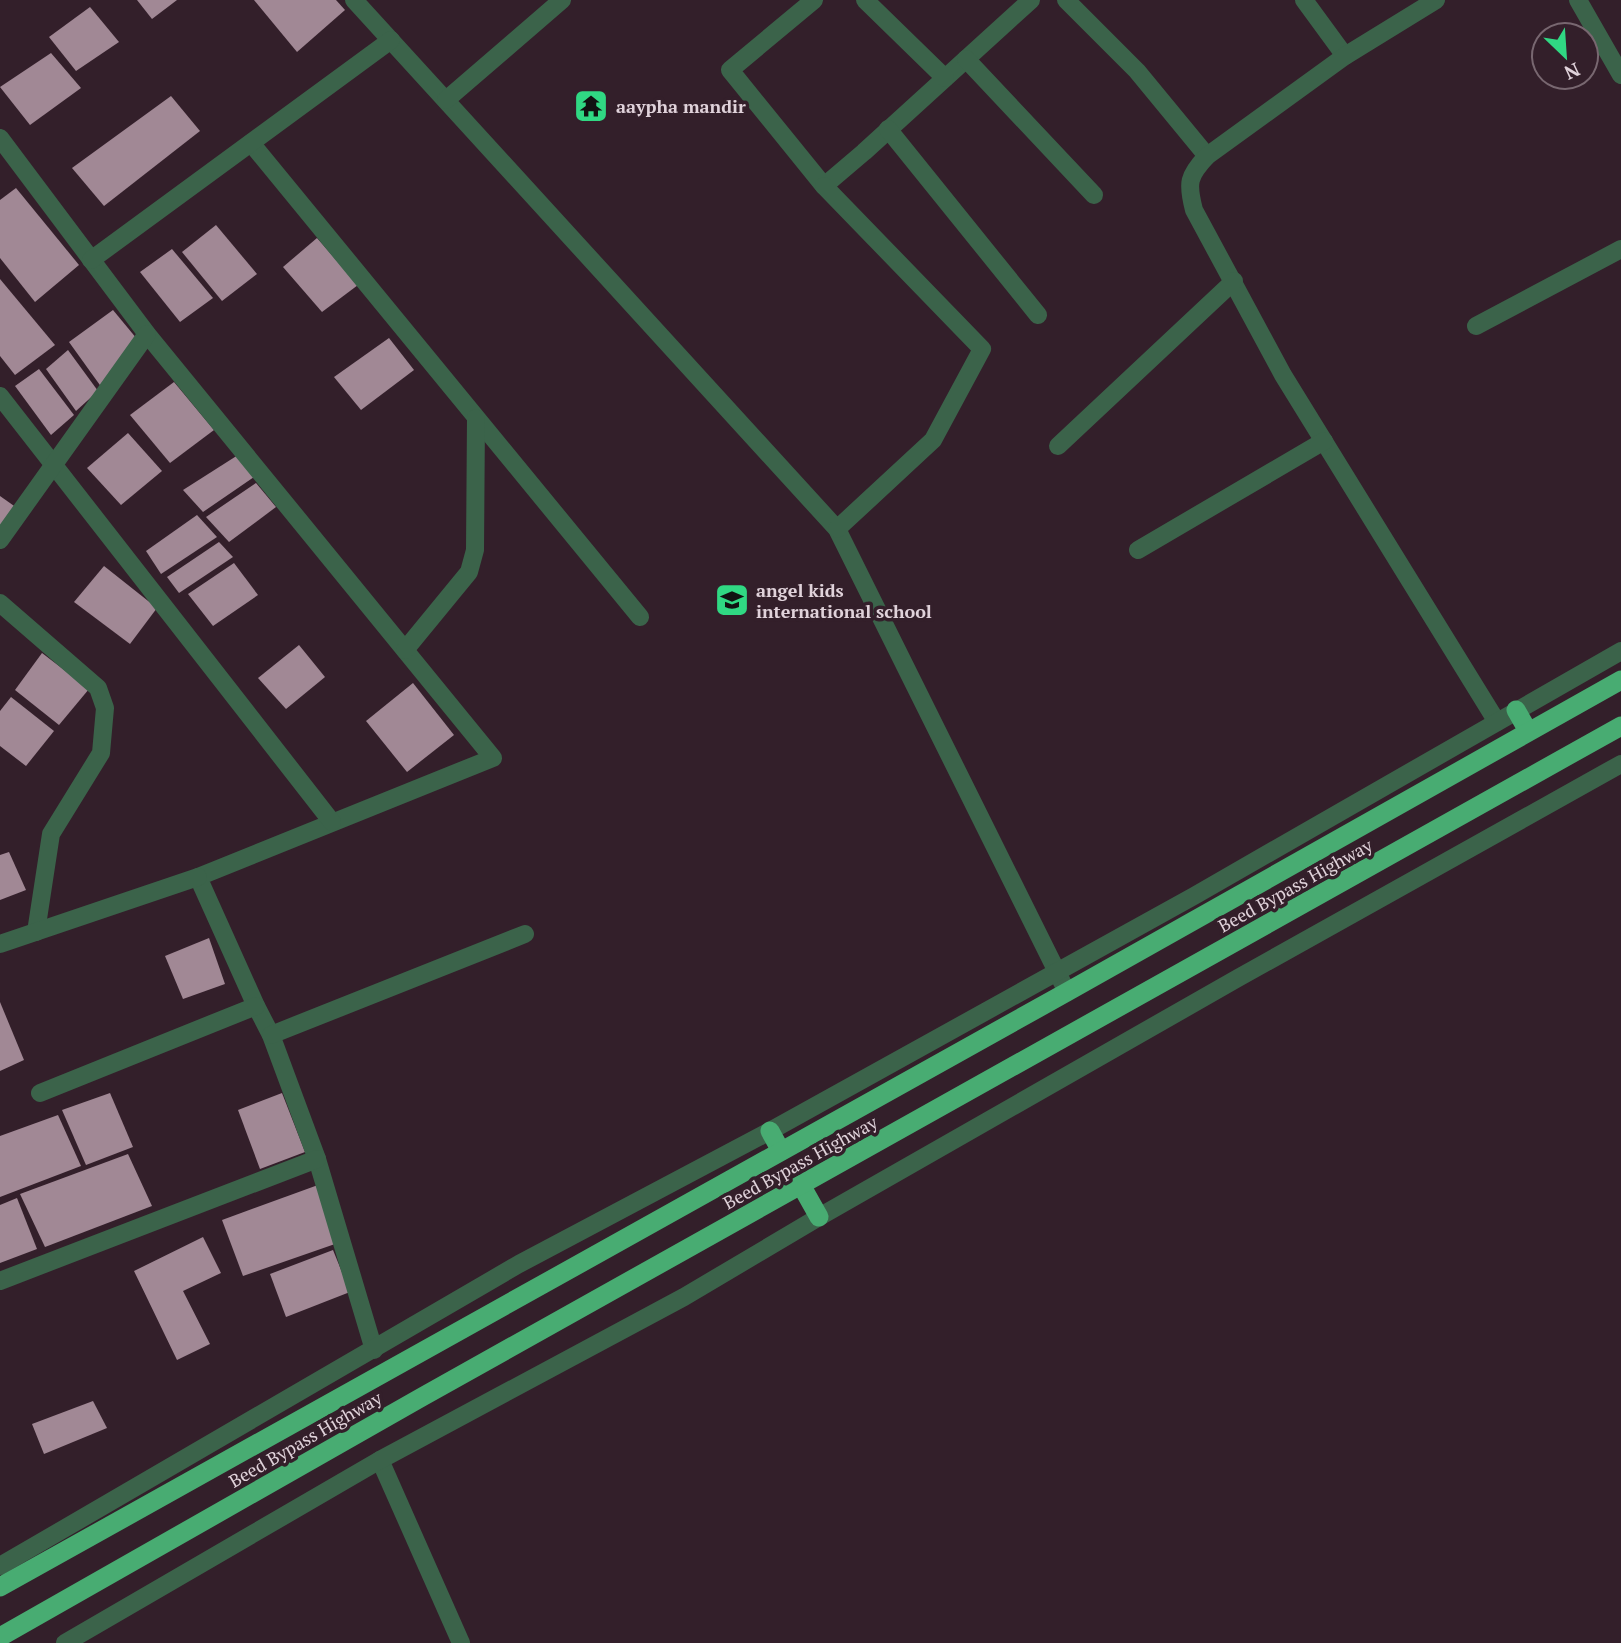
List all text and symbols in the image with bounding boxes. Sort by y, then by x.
north arrow [1530,21,1600,91]
text: N [1560,57,1584,86]
temple icon: aaypha mandir [572,87,610,125]
place label: aaypha mandir [616,94,746,118]
place label: angel kids international school [756,578,932,623]
school or university icon: angel kids international school [713,581,751,619]
street label: Beed Bypass Highway [1214,832,1377,937]
street label: Beed Bypass Highway [719,1109,882,1214]
street label: Beed Bypass Highway [224,1385,387,1493]

